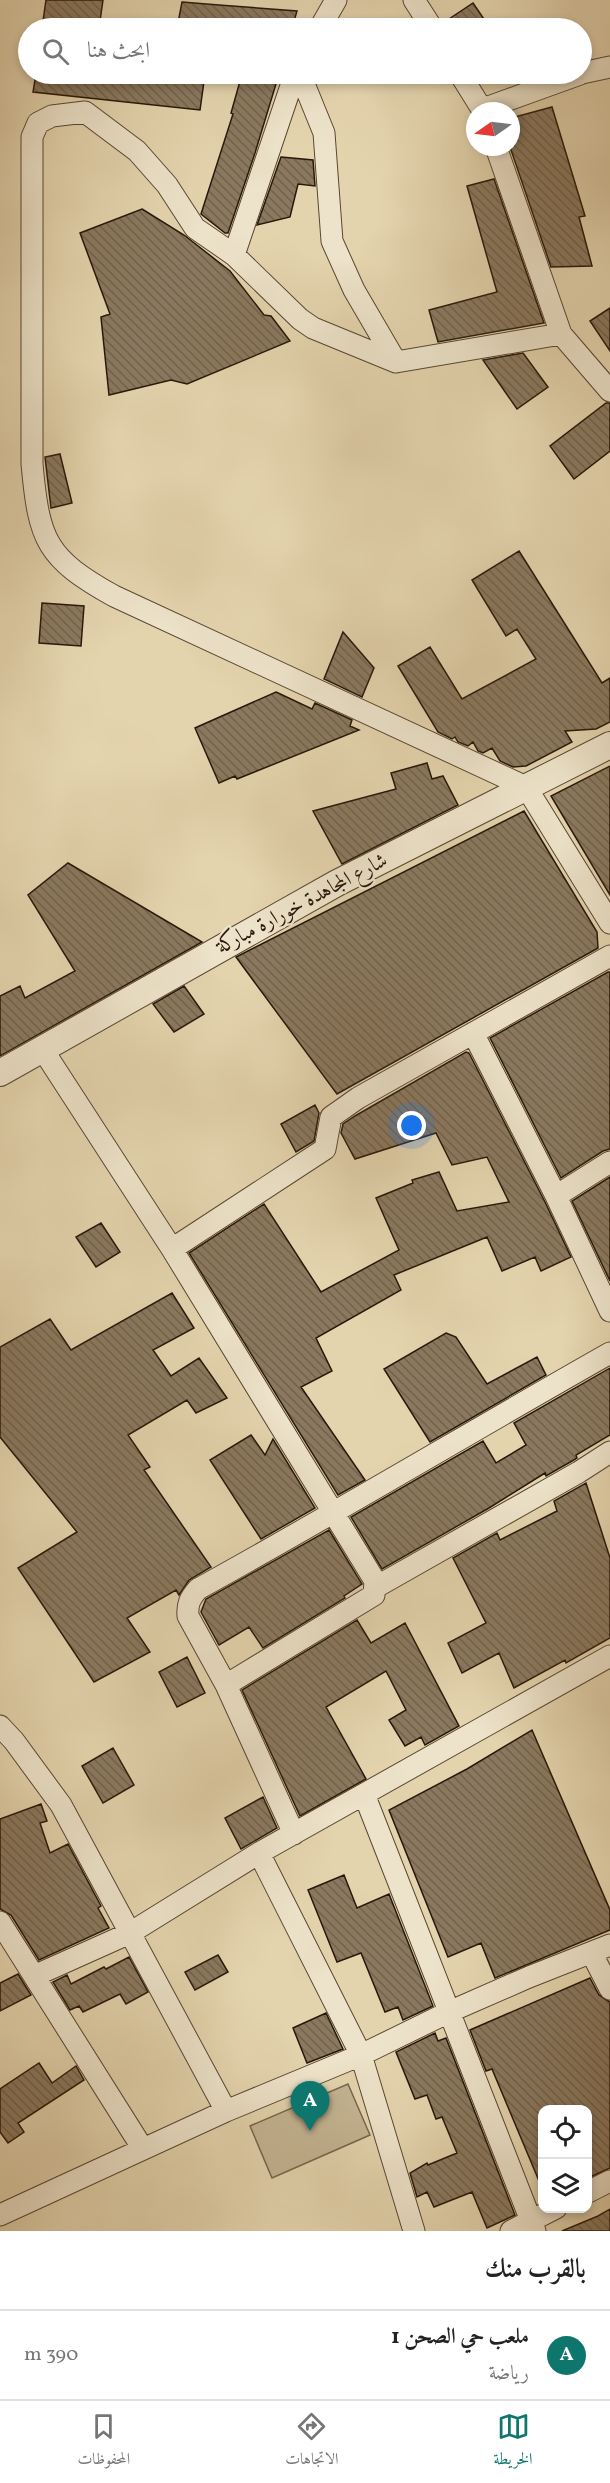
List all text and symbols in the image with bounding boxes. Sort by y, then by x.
search box [18,18,592,84]
icon: search [39,35,72,68]
text: ابحث هنا [87,36,150,67]
north arrow [466,102,520,156]
street label: شارع المجاهدة خورارة مباركة [210,846,394,964]
your location [397,1111,426,1140]
pin: A [290,2082,330,2131]
map controls [538,2105,592,2213]
button: locate [538,2105,592,2159]
button: layers [538,2159,592,2213]
text: بالقرب منك [485,2252,586,2288]
text: ملعب حي الصحن 1 [391,2322,529,2353]
text: 390 m [24,2341,78,2369]
text: A [559,2341,574,2369]
text: رياضة [489,2360,529,2388]
tab: المحفوظات [78,2410,130,2474]
tab: الاتجاهات [285,2410,339,2474]
tab: الخريطة [494,2410,533,2474]

